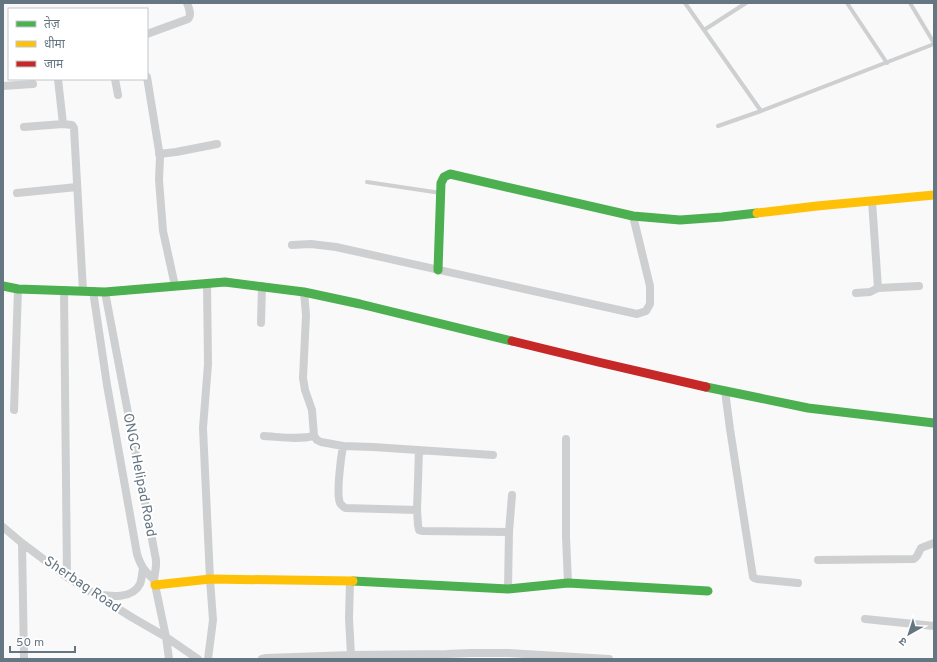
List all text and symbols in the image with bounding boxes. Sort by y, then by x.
legend [8,8,148,80]
text: तेज़ [44,16,61,33]
text: धीमा [44,36,66,53]
text: जाम [44,57,64,73]
street label: ONGC Helipad Road [119,412,159,538]
street label: Sherbag Road [40,553,124,617]
north arrow [889,614,929,654]
scale bar [10,628,75,654]
text: उ [896,633,910,648]
text: 50 m [16,635,44,651]

